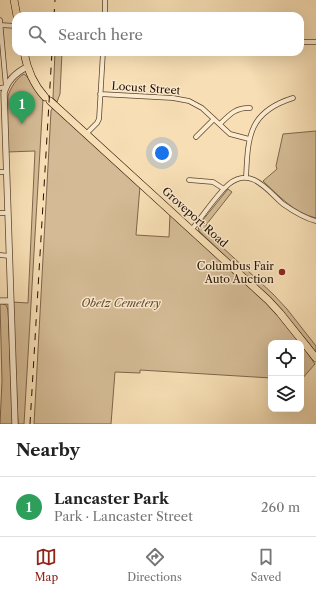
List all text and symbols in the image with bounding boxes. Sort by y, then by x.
search box [12,12,304,56]
icon: search [26,23,48,45]
text: Search here [58,25,143,44]
street label: Locust Street [111,79,181,97]
pin: 1 [9,91,35,124]
your location [152,143,172,163]
street label: Groveport Road [159,184,231,250]
place label: Columbus Fair Auto Auction [197,259,274,286]
marker: Columbus Fair Auto Auction [277,267,287,277]
park label: Obetz Cemetery [81,296,161,310]
map controls [268,340,304,412]
button: locate [268,340,304,376]
button: layers [268,376,304,412]
text: Nearby [16,440,80,460]
text: Lancaster Park [54,489,169,508]
text: 1 [26,499,32,515]
text: 260 m [261,499,300,515]
text: Park · Lancaster Street [54,508,193,524]
tab: Map [35,546,58,584]
tab: Directions [127,546,182,584]
tab: Saved [251,546,281,584]

